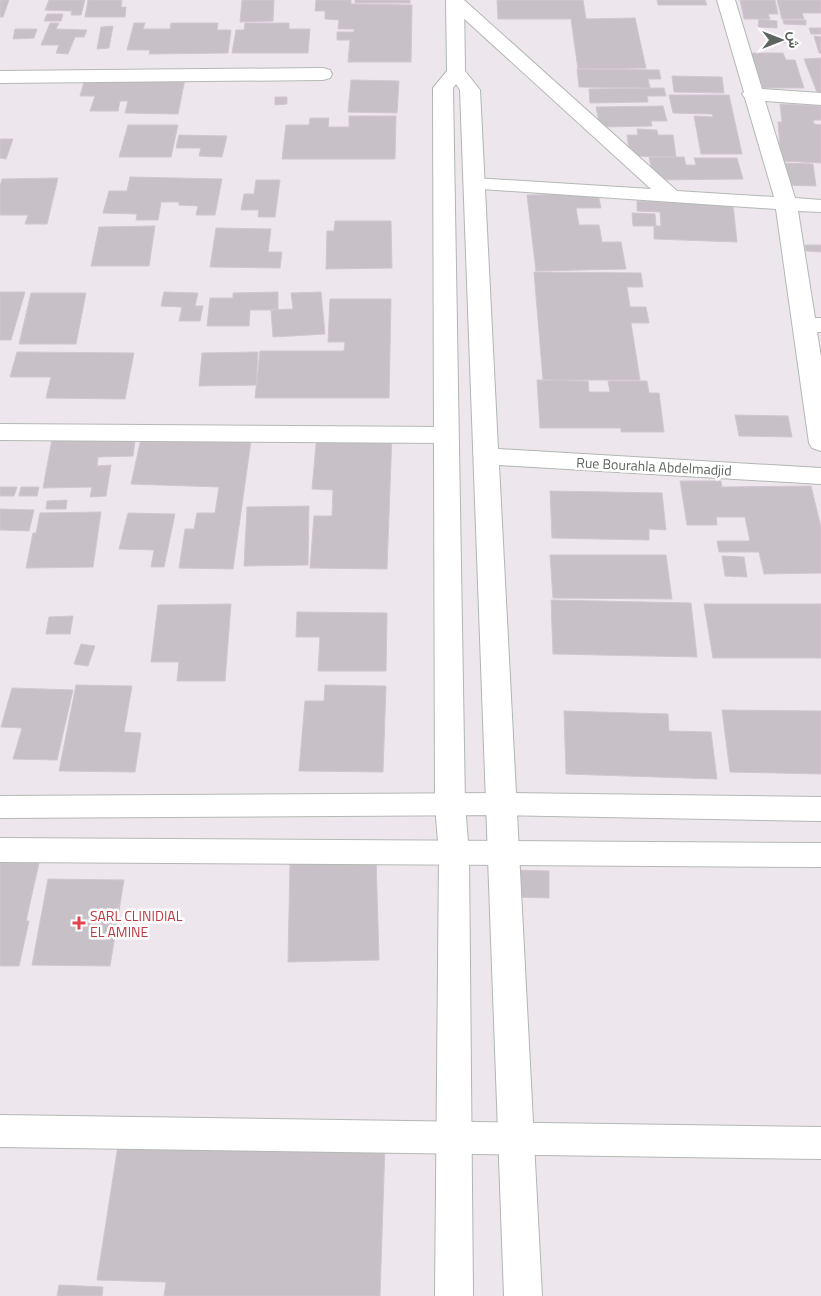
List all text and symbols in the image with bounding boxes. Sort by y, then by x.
north arrow [756,15,806,65]
text: ش [784,32,805,49]
street label: Rue Bourahla Abdelmadjid [576,451,732,481]
place label: SARL CLINIDIAL EL AMINE [90,905,183,942]
marker: SARL CLINIDIAL EL AMINE [72,916,86,930]

